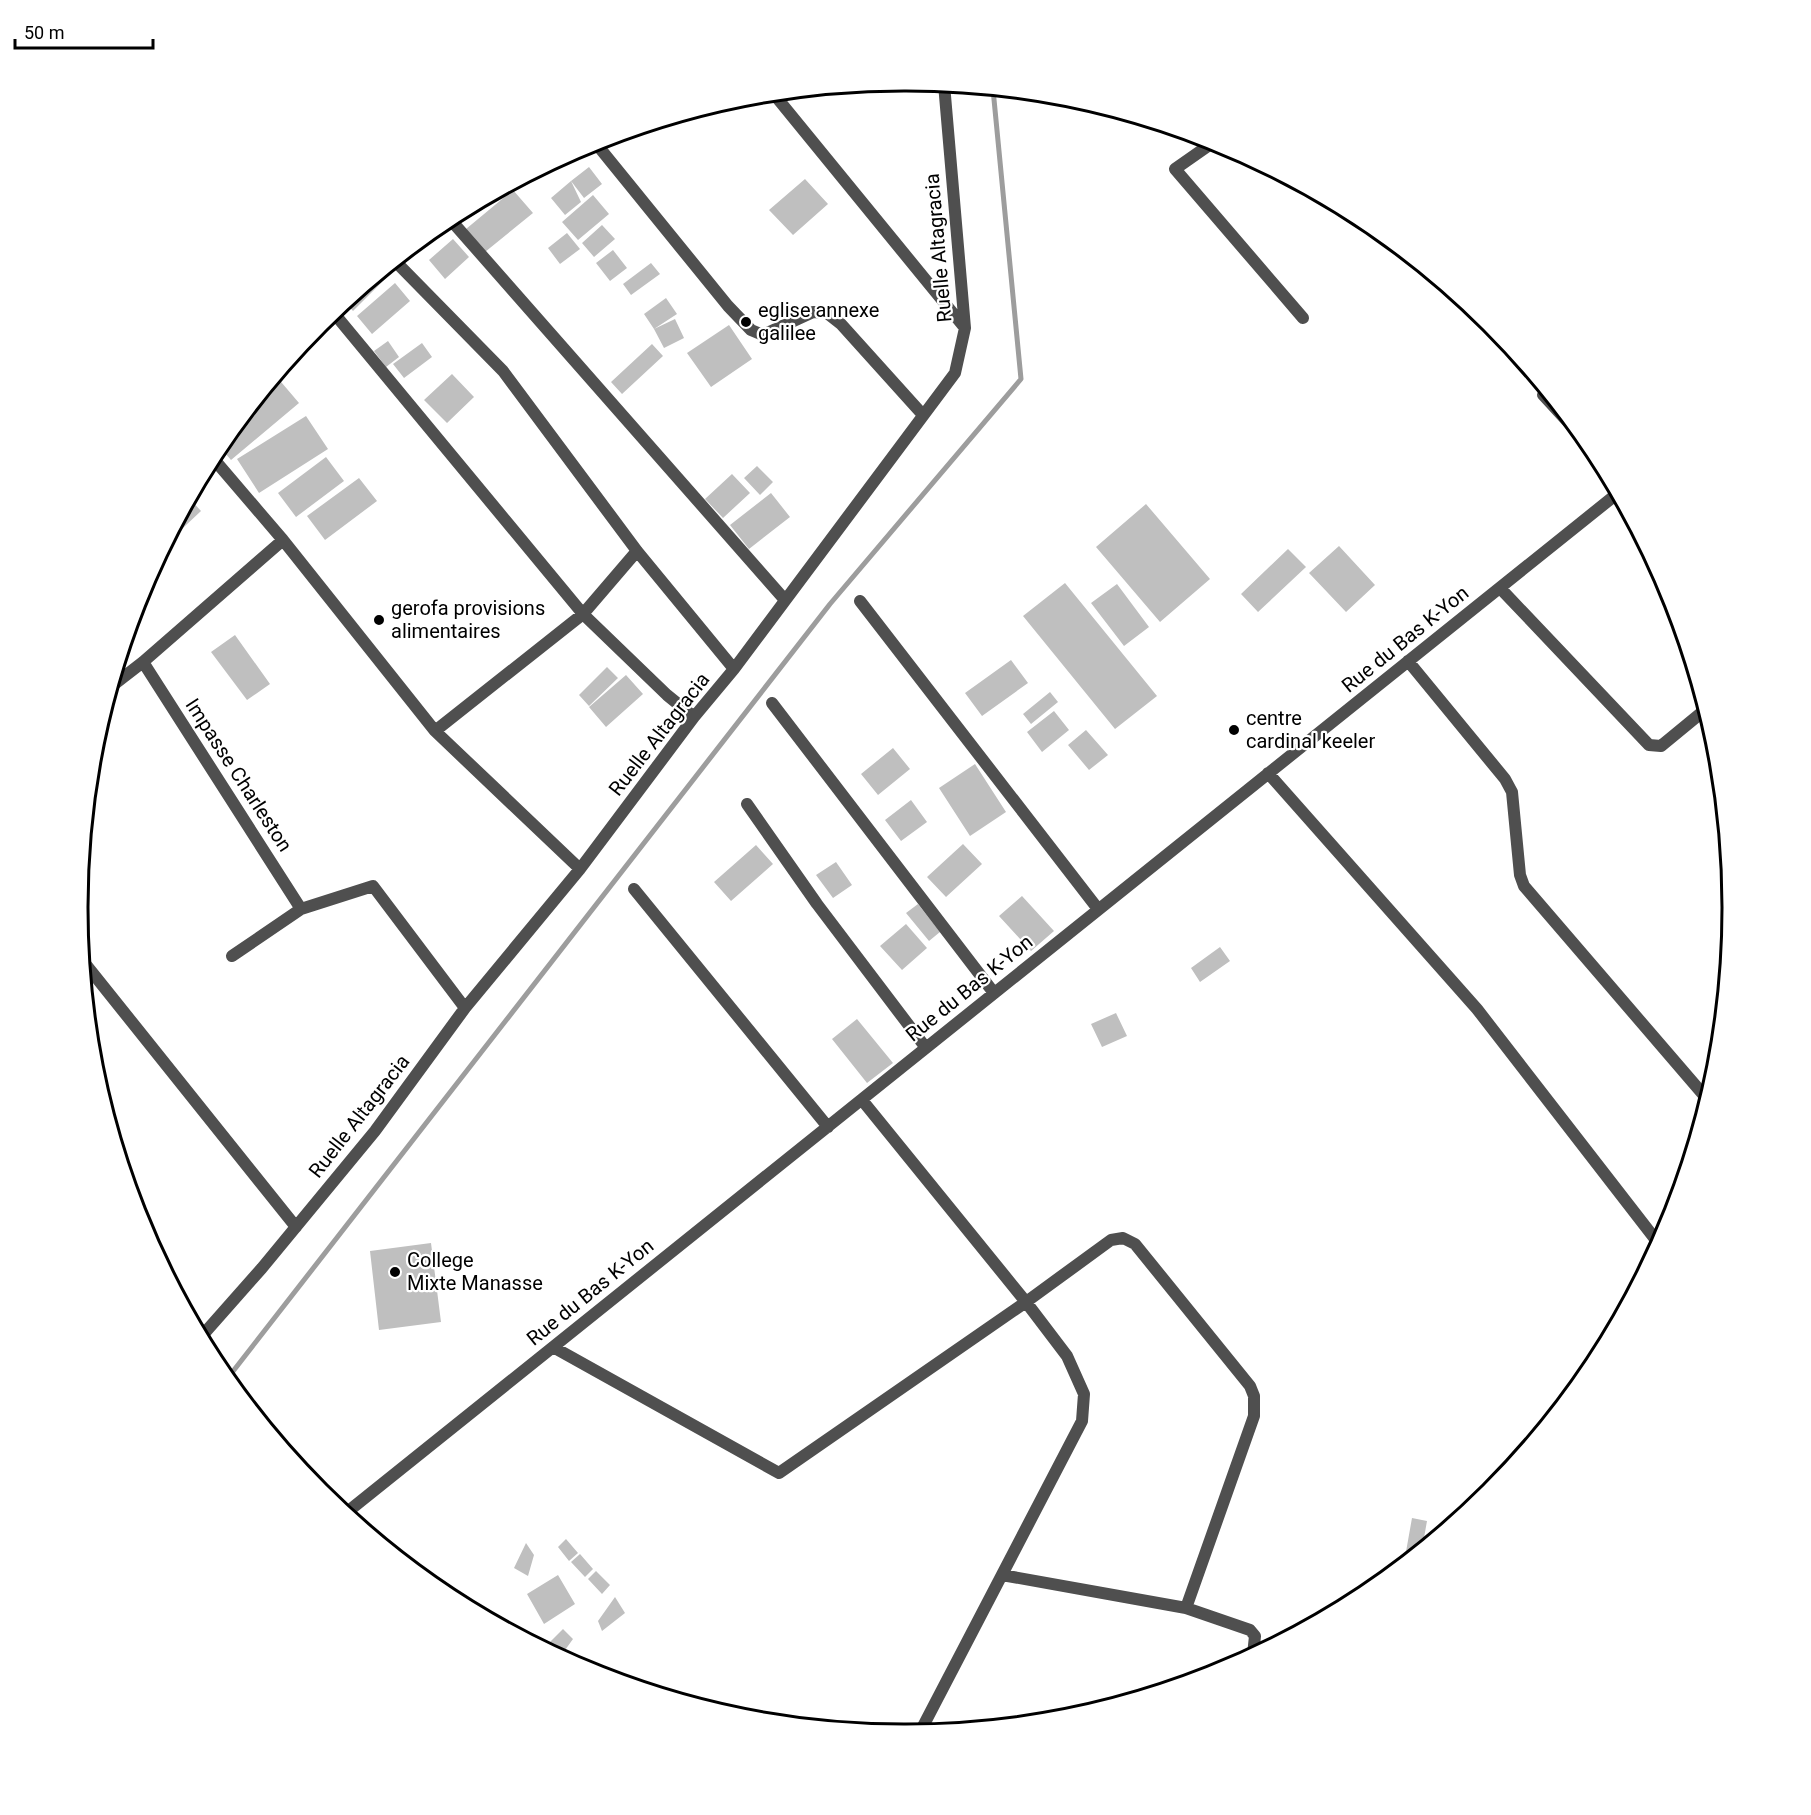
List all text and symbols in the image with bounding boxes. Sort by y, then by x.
scale bar [15,12,153,50]
text: 50 m [24,22,64,43]
street label: Ruelle Altagracia [920,173,956,323]
place label: eglise annexe galilee [758,298,879,345]
marker: eglise annexe galilee [739,315,753,329]
street label: Rue du Bas K-Yon [1337,581,1473,697]
place label: gerofa provisions alimentaires [391,596,545,643]
marker: gerofa provisions alimentaires [372,613,386,627]
street label: Ruelle Altagracia [604,668,714,800]
street label: Impasse Charleston [181,694,297,856]
place label: centre cardinal keeler [1246,706,1375,753]
marker: centre cardinal keeler [1227,723,1241,737]
street label: Rue du Bas K-Yon [901,930,1037,1046]
street label: Ruelle Altagracia [304,1050,414,1182]
street label: Rue du Bas K-Yon [522,1234,658,1350]
place label: College Mixte Manasse [407,1248,543,1295]
marker: College Mixte Manasse [388,1265,402,1279]

